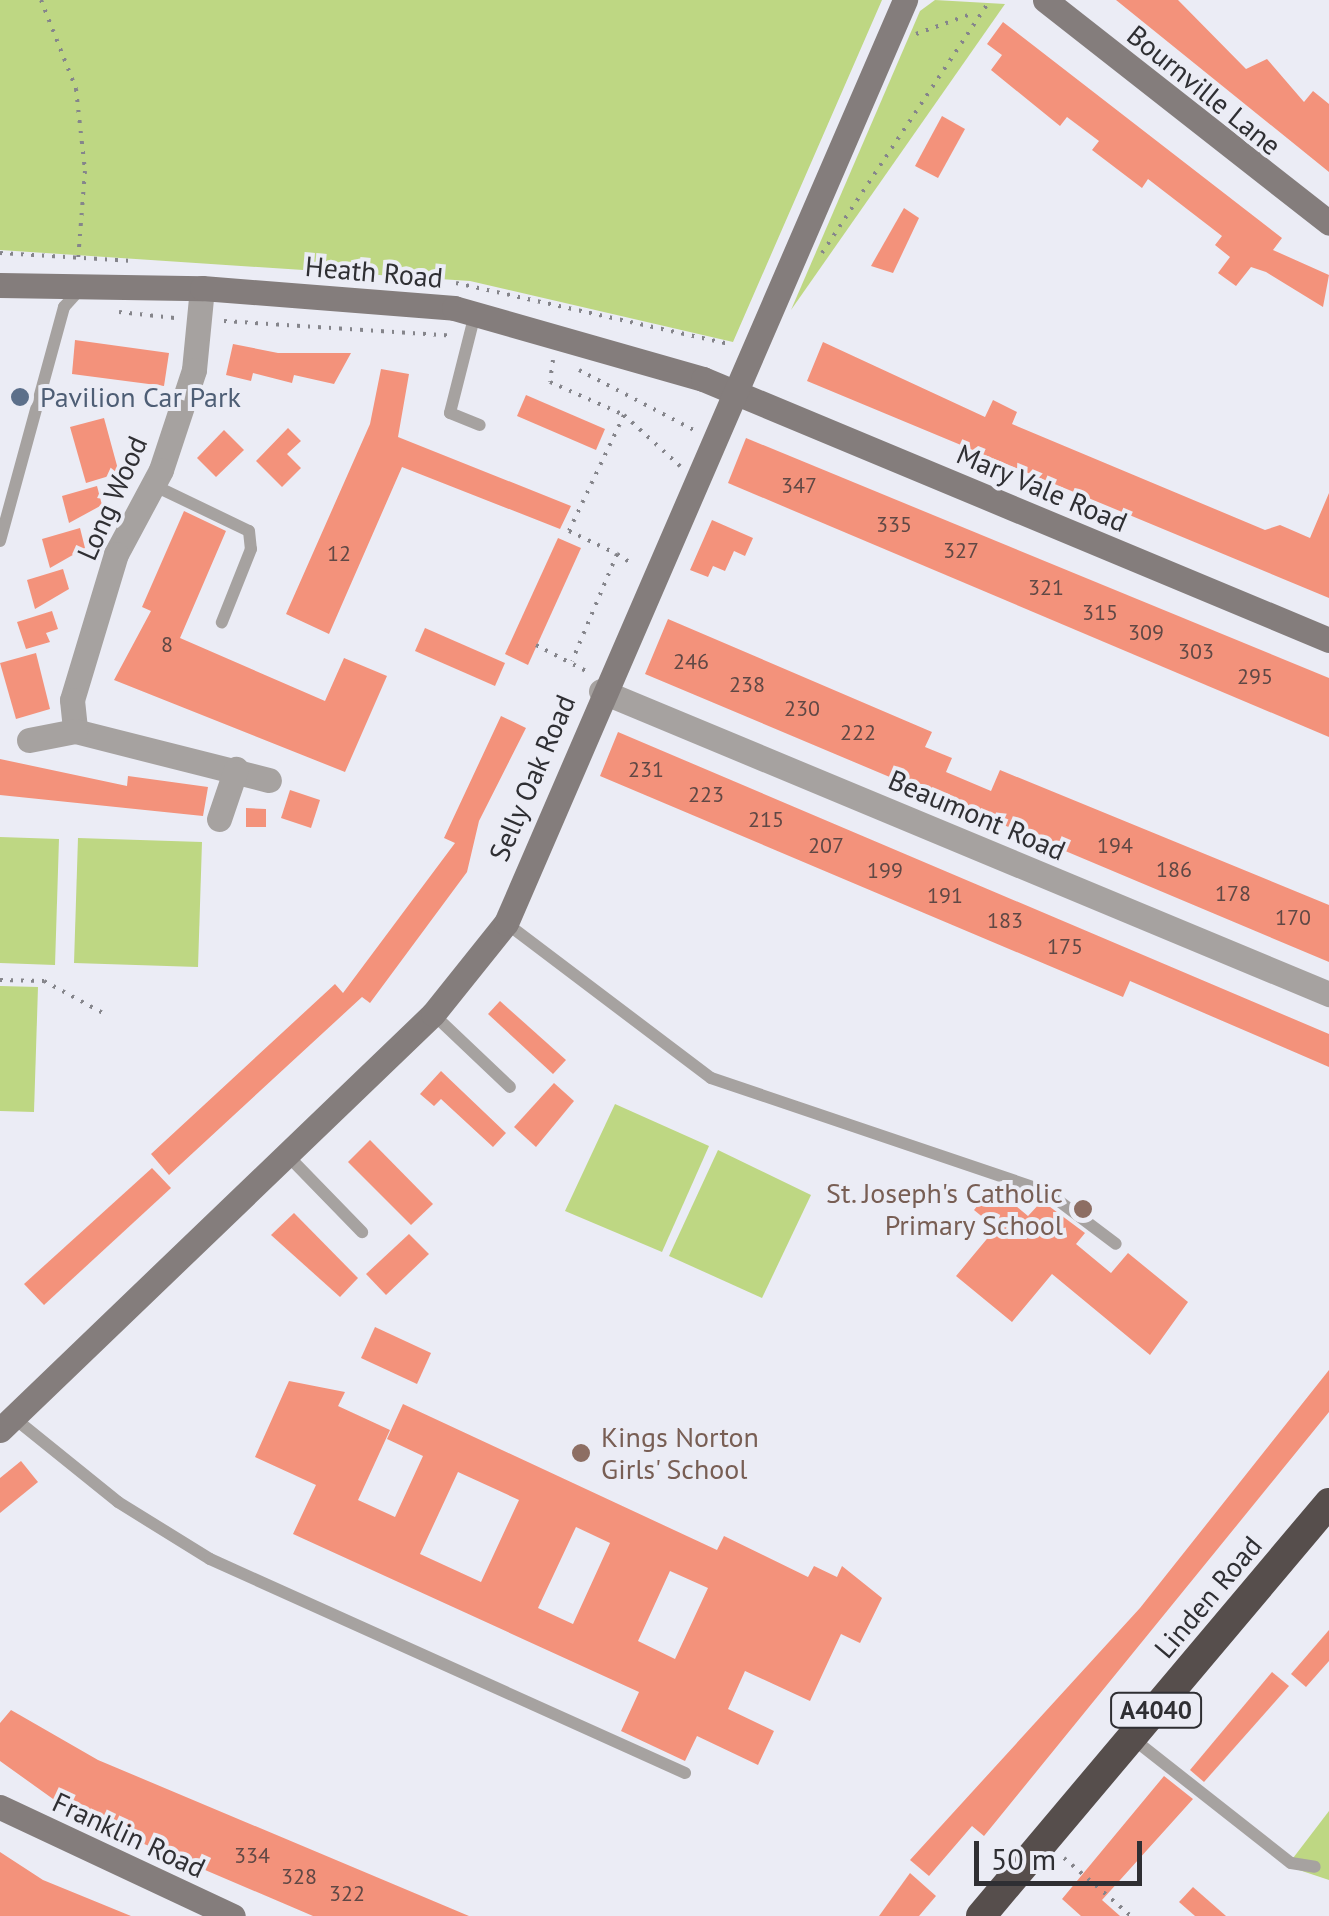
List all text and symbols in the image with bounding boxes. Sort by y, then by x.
street label: Bournville Lane [1120,18,1288,162]
street label: Heath Road [304,249,444,295]
place label: Pavilion Car Park [40,380,241,414]
marker: Pavilion Car Park [9,386,31,408]
street label: Long Wood [70,431,154,565]
street label: Mary Vale Road [951,437,1133,539]
house number: 347 [781,473,817,499]
house number: 335 [876,512,912,538]
house number: 327 [943,538,979,564]
house number: 12 [327,541,351,567]
house number: 321 [1028,575,1064,601]
house number: 315 [1082,600,1118,626]
house number: 309 [1128,620,1164,646]
house number: 8 [161,632,173,658]
house number: 303 [1178,639,1214,665]
house number: 246 [673,649,709,675]
house number: 295 [1237,664,1273,690]
house number: 238 [729,672,765,698]
street label: Selly Oak Road [482,689,582,867]
house number: 230 [784,696,820,722]
house number: 222 [840,720,876,746]
house number: 231 [628,757,664,783]
street label: Beaumont Road [884,763,1070,867]
house number: 223 [688,782,724,808]
house number: 215 [748,807,784,833]
house number: 207 [808,833,844,859]
house number: 194 [1097,833,1133,859]
house number: 186 [1156,857,1192,883]
house number: 199 [867,858,903,884]
house number: 178 [1215,881,1251,907]
house number: 191 [927,883,963,909]
house number: 170 [1275,905,1311,931]
house number: 183 [987,908,1023,934]
house number: 175 [1047,934,1083,960]
place label: St. Joseph's Catholic Primary School [824,1176,1063,1242]
marker: St. Joseph's Catholic Primary School [1072,1198,1094,1220]
place label: Kings Norton Girls' School [601,1420,759,1486]
marker: Kings Norton Girls' School [570,1442,592,1464]
street label: Linden Road [1147,1529,1269,1665]
road number: A4040 [1108,1690,1204,1730]
street label: Franklin Road [47,1785,211,1885]
scale bar [979,1821,1146,1883]
text: 50 m [991,1839,1056,1878]
house number: 334 [234,1843,270,1869]
house number: 328 [281,1864,317,1890]
house number: 322 [329,1881,365,1907]

